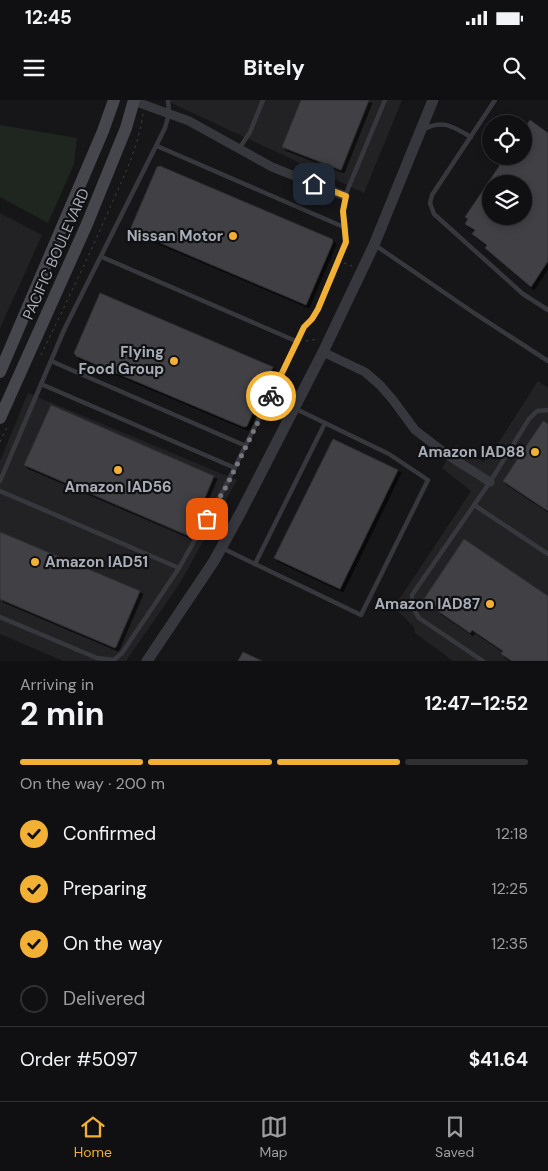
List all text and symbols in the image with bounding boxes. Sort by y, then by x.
text: 12:45 [25,5,72,30]
text: Bitely [243,53,305,82]
icon: menu [20,54,48,82]
icon: search [500,54,528,82]
map controls [482,115,532,225]
button: locate [482,115,532,165]
pin [293,163,335,205]
icon: home [300,170,328,198]
button: layers [482,175,532,225]
street label: PACIFIC BOULEVARD [18,185,94,323]
place label: Nissan Motor [127,226,223,246]
marker: Nissan Motor [227,230,239,242]
place label: Flying Food Group [79,342,164,379]
marker: Flying Food Group [168,355,180,367]
courier [246,371,296,421]
icon: bike [257,382,285,410]
place label: Amazon IAD88 [418,442,525,462]
marker: Amazon IAD88 [529,446,541,458]
marker: Amazon IAD56 [112,464,124,476]
place label: Amazon IAD56 [65,477,171,497]
pin [186,498,228,540]
icon: bag [193,505,221,533]
place label: Amazon IAD51 [45,552,148,572]
marker: Amazon IAD51 [29,556,41,568]
place label: Amazon IAD87 [374,594,480,614]
marker: Amazon IAD87 [484,598,496,610]
text: Arriving in [20,674,94,695]
text: 12:47–12:52 [424,691,528,716]
text: 2 min [20,693,105,735]
text: On the way · 200 m [20,773,165,794]
icon: check [20,820,48,848]
text: Confirmed [63,821,156,846]
text: 12:18 [496,823,528,844]
icon: check [20,875,48,903]
text: Preparing [63,876,147,901]
text: 12:25 [492,878,528,899]
icon: check [20,930,48,958]
text: On the way [63,931,163,956]
text: 12:35 [491,933,528,954]
text: Delivered [63,986,145,1011]
text: Order #5097 [20,1047,138,1072]
text: $41.64 [469,1047,528,1072]
tab: Home [74,1113,112,1161]
tab: Map [259,1113,288,1161]
tab: Saved [435,1113,474,1161]

